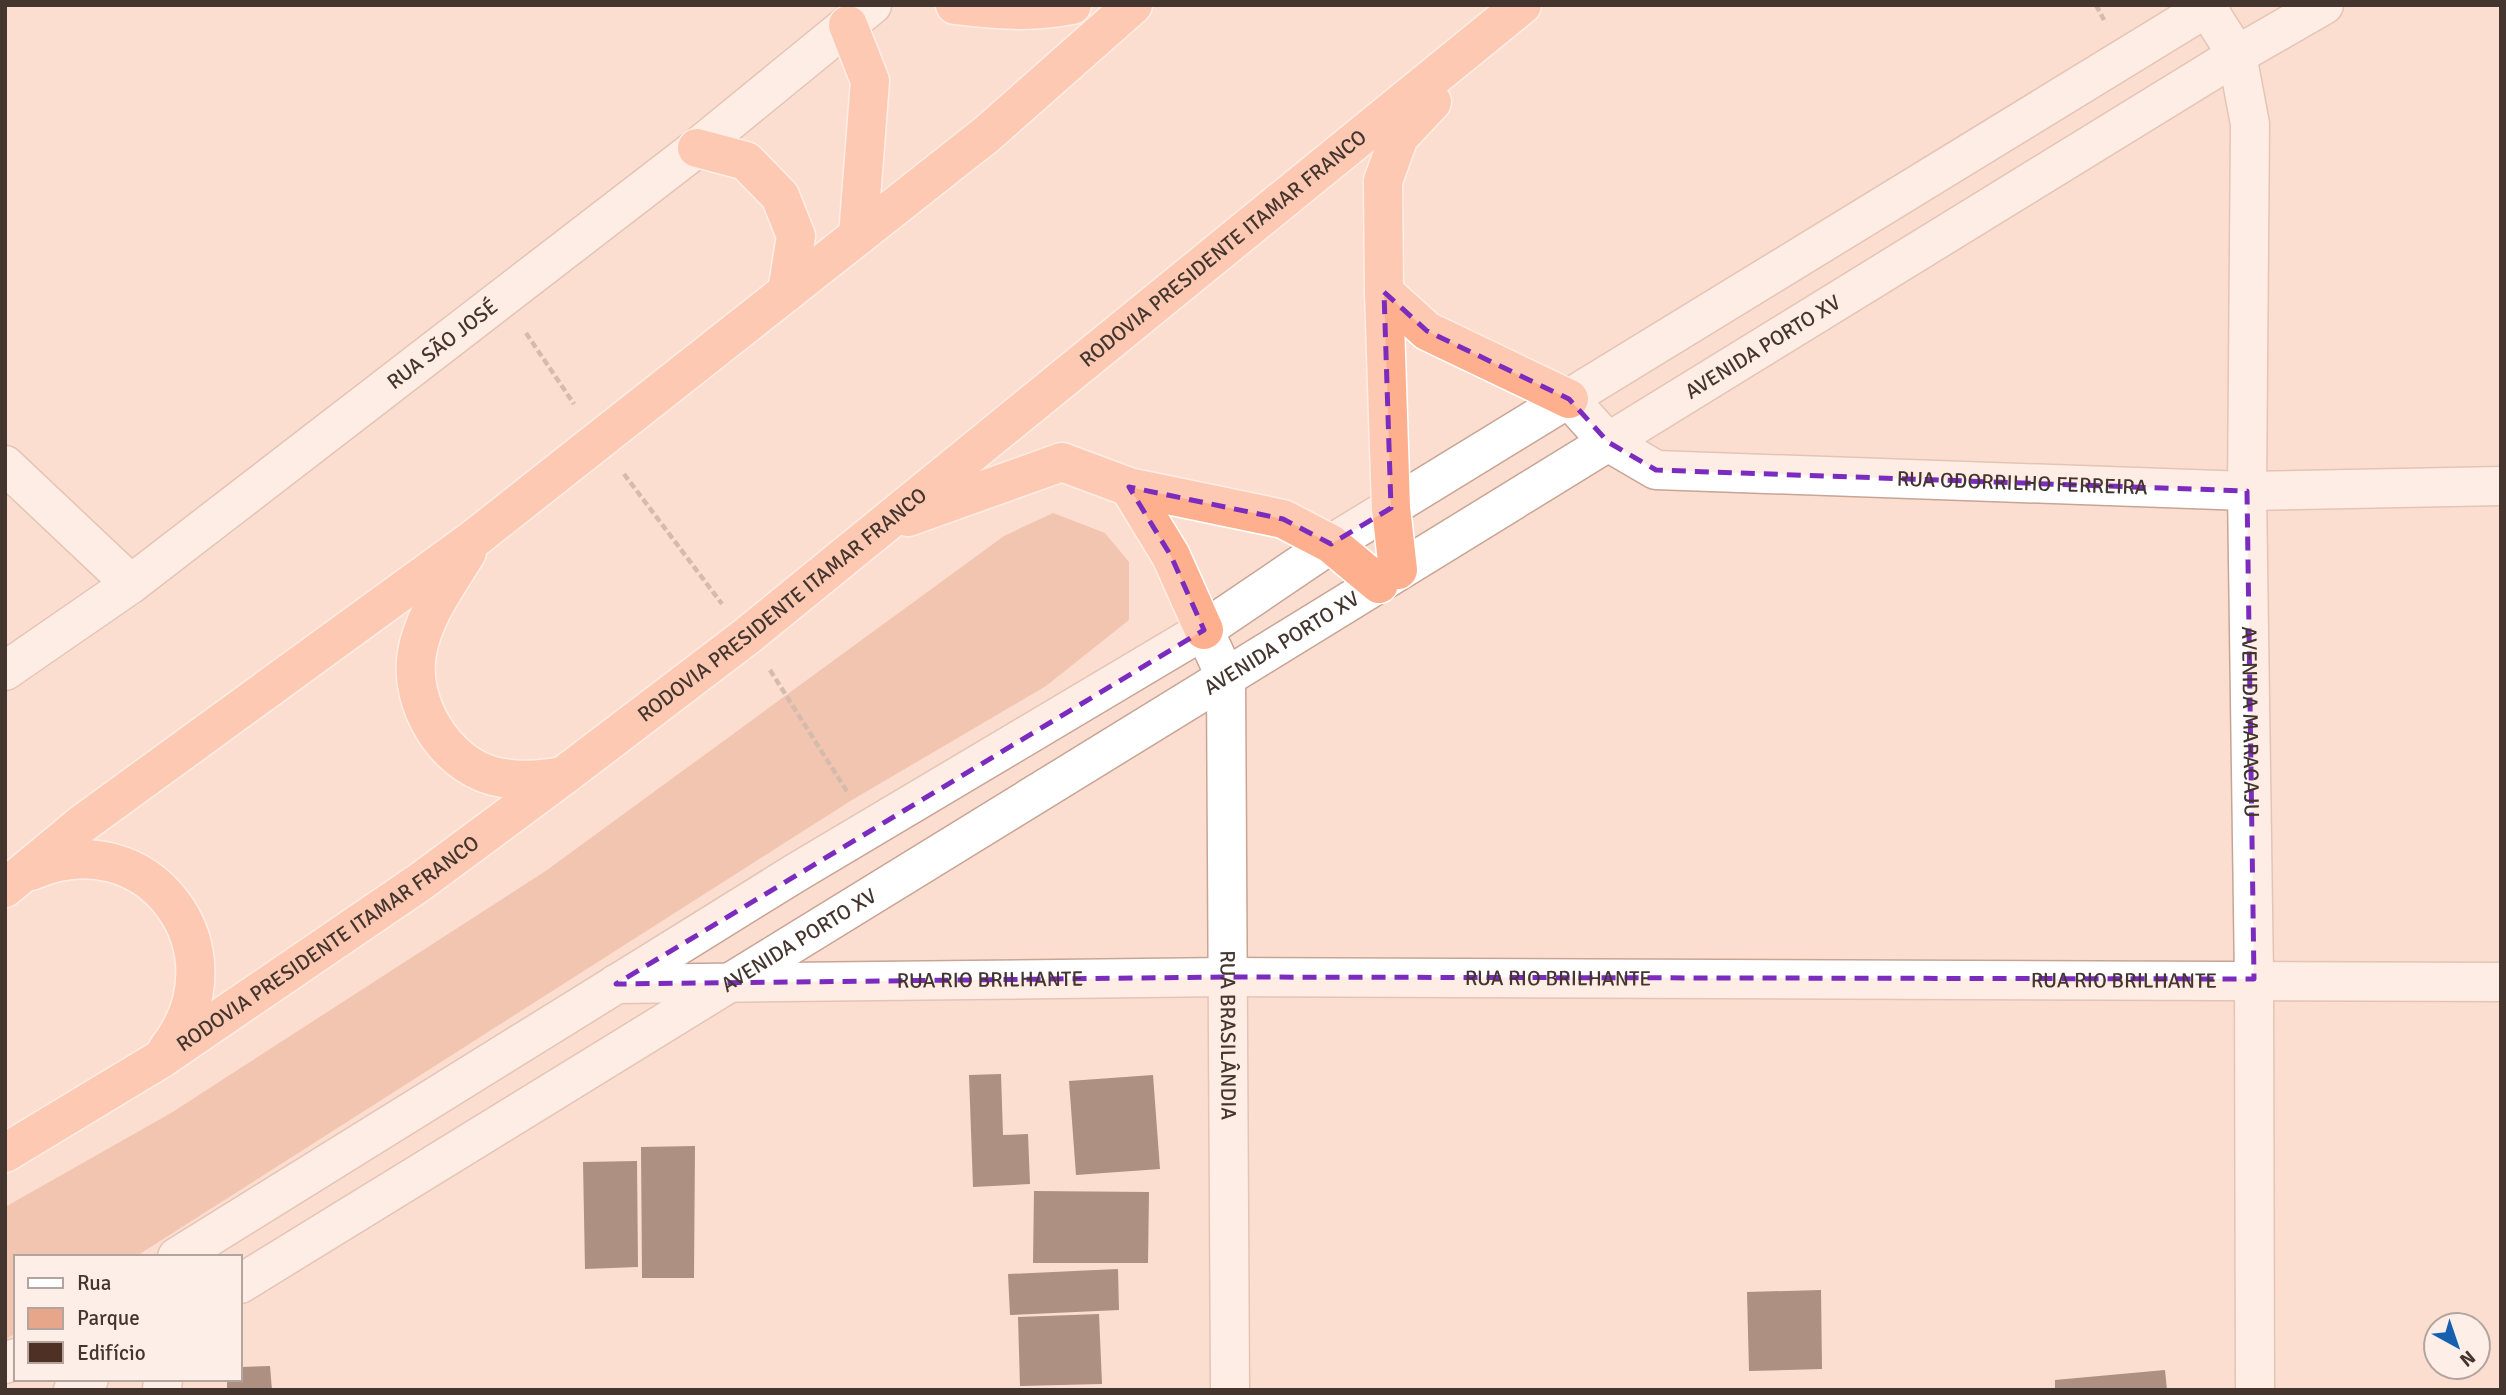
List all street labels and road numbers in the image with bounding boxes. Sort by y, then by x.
street label: RODOVIA PRESIDENTE ITAMAR FRANCO [1075,124,1372,373]
street label: AVENIDA PORTO XV [1680,289,1845,405]
street label: RUA SÃO JOSÉ [382,293,503,395]
street label: RUA ODORRILHO FERREIRA [1896,466,2148,500]
street label: RODOVIA PRESIDENTE ITAMAR FRANCO [632,482,932,728]
street label: AVENIDA PORTO XV [1199,585,1364,701]
street label: AVENIDA MARACAJU [2236,626,2265,818]
street label: RODOVIA PRESIDENTE ITAMAR FRANCO [172,830,484,1057]
street label: AVENIDA PORTO XV [716,883,881,998]
street label: RUA BRASILÂNDIA [1215,950,1241,1120]
street label: RUA RIO BRILHANTE [1465,965,1651,992]
street label: RUA RIO BRILHANTE [897,966,1083,994]
street label: RUA RIO BRILHANTE [2031,967,2217,994]

